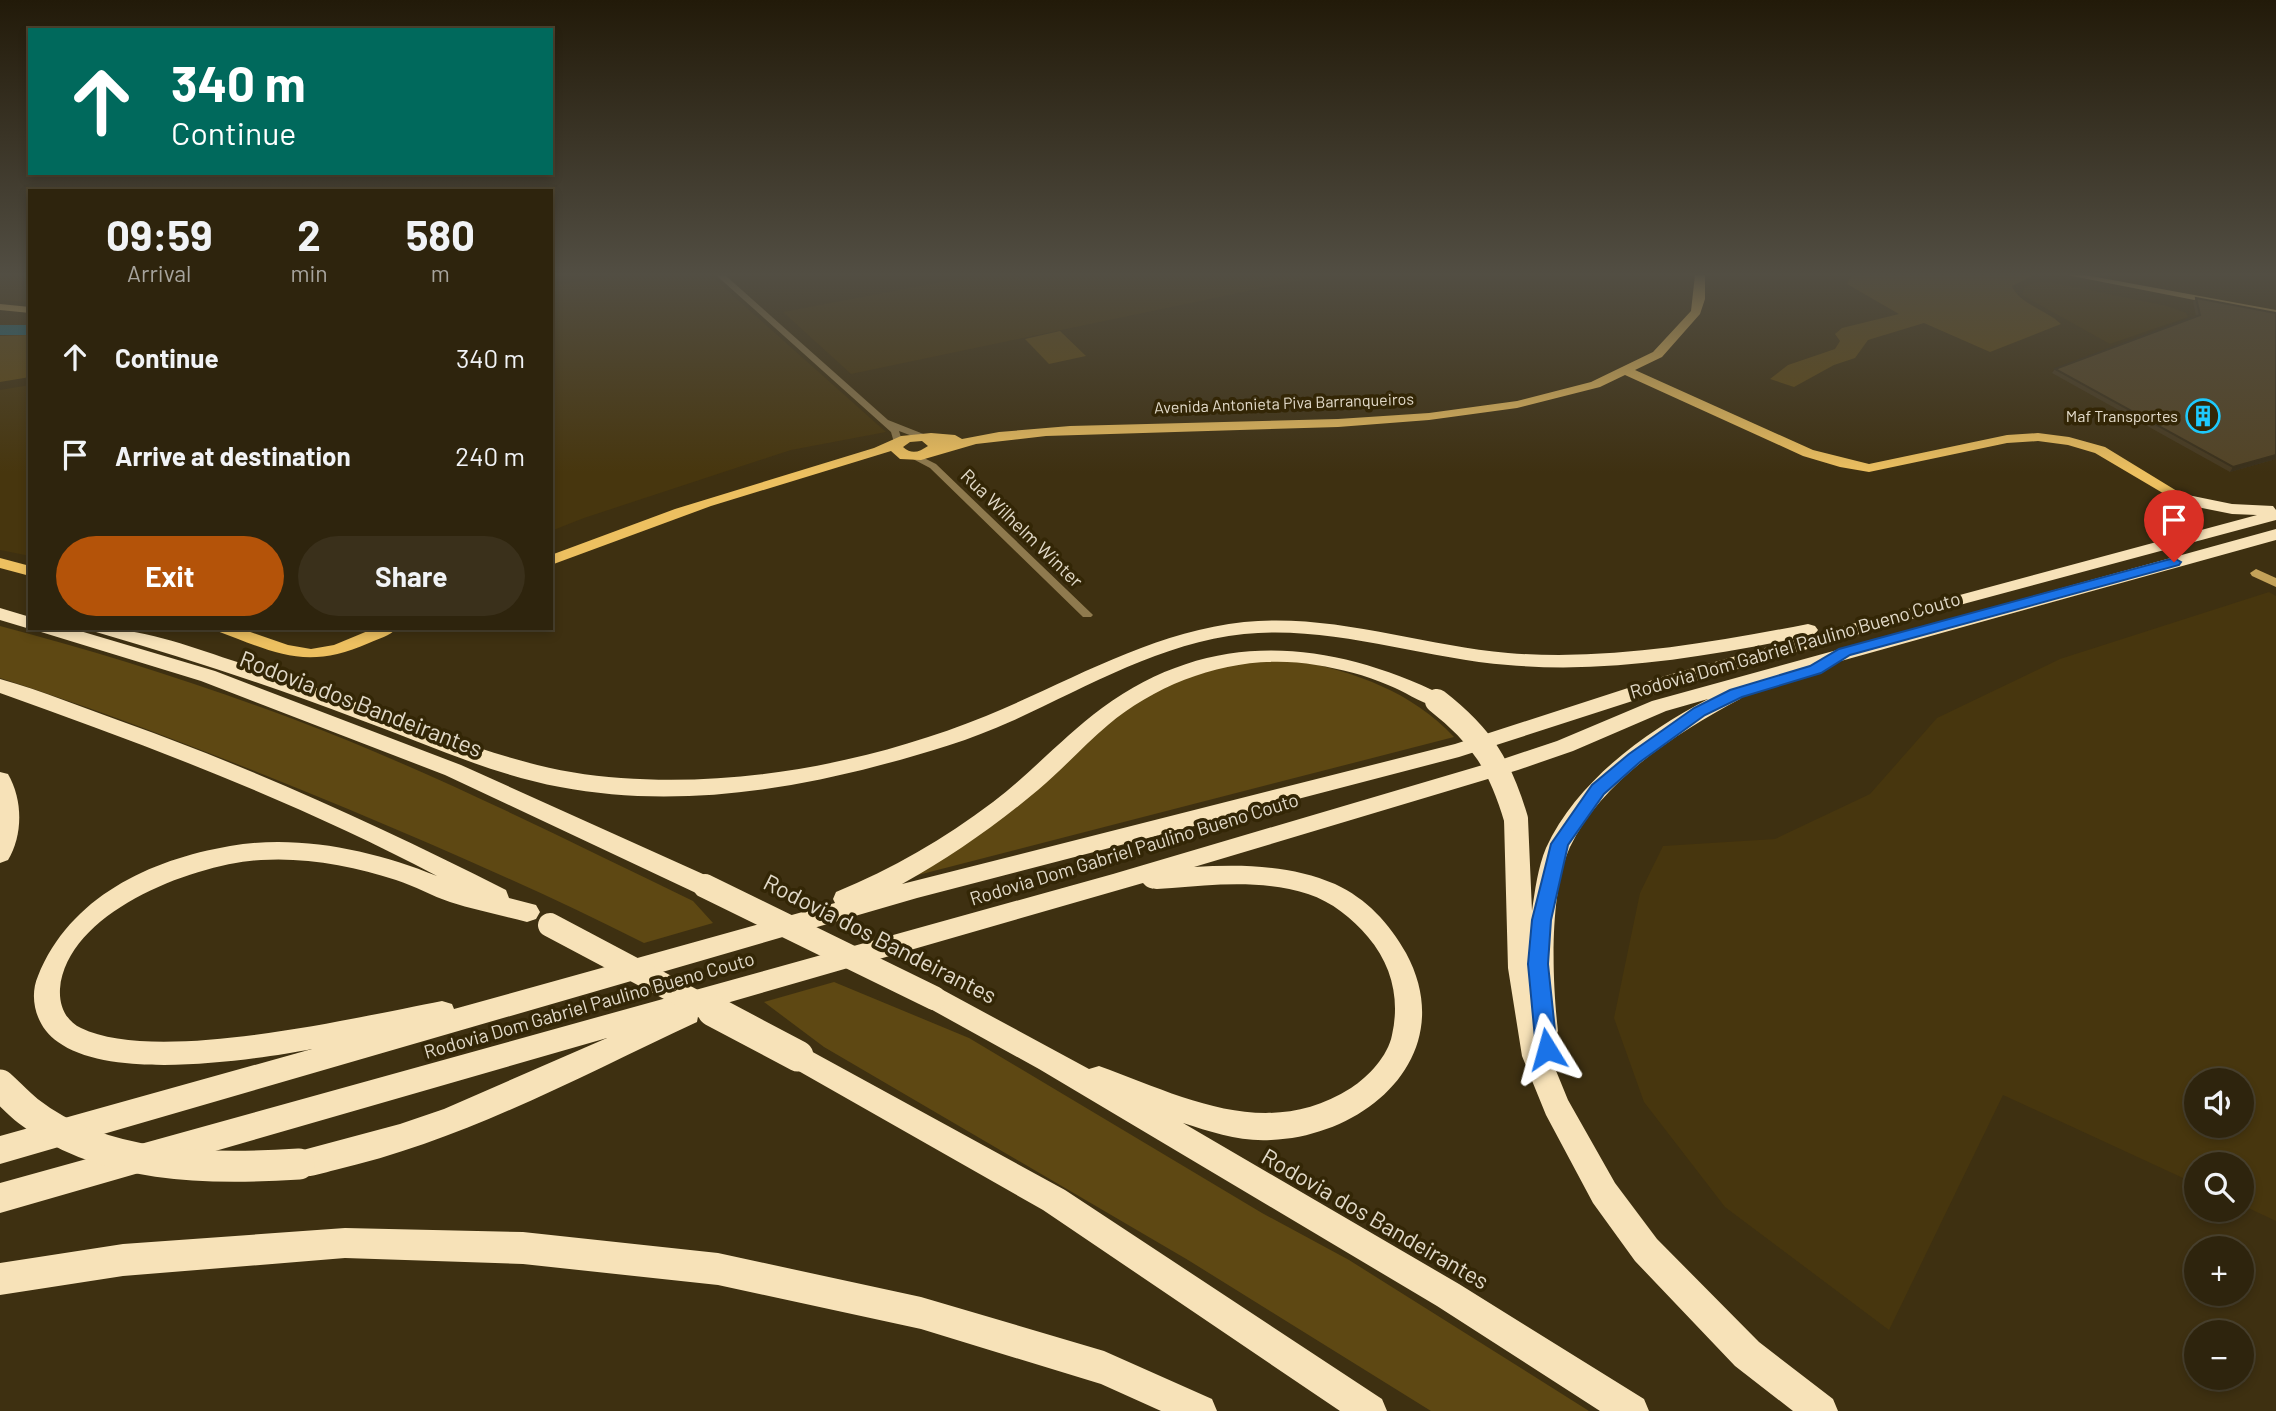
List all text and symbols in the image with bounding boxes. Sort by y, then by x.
text: 340 m [171,53,306,112]
icon: ahead [56,56,147,147]
text: Continue [171,113,296,151]
text: 09:59 [106,209,212,259]
text: 2 [297,209,321,259]
text: 580 [406,209,475,259]
text: Arrival [127,259,191,287]
text: min [290,259,328,287]
text: m [431,259,450,287]
icon: ahead [56,338,94,376]
text: Continue [115,342,219,373]
text: 340 m [456,342,525,373]
street label: Avenida Antonieta Piva Barranqueiros [1154,388,1414,417]
building icon: Maf Transportes [2184,397,2222,435]
place label: Maf Transportes [2066,406,2178,425]
icon: arrive [56,436,94,474]
text: Arrive at destination [115,440,351,471]
text: 240 m [455,440,525,471]
street label: Rua Wilhelm Winter [957,464,1088,592]
pin [2144,490,2204,562]
icon: arrive [2155,501,2193,539]
button: Exit [56,536,284,616]
button: Share [298,536,525,616]
street label: Rodovia Dom Gabriel Paulino Bueno Couto [1627,586,1963,703]
street label: Rodovia dos Bandeirantes [236,644,487,762]
street label: Rodovia Dom Gabriel Paulino Bueno Couto [967,787,1301,910]
street label: Rodovia dos Bandeirantes [759,867,1002,1009]
street label: Rodovia Dom Gabriel Paulino Bueno Couto [421,946,757,1063]
position arrow [1510,1012,1584,1086]
map controls [2184,1068,2254,1390]
button: sound [2184,1068,2254,1138]
street label: Rodovia dos Bandeirantes [1257,1142,1494,1295]
button: search [2184,1152,2254,1222]
button: + [2184,1236,2254,1306]
button: − [2184,1320,2254,1390]

